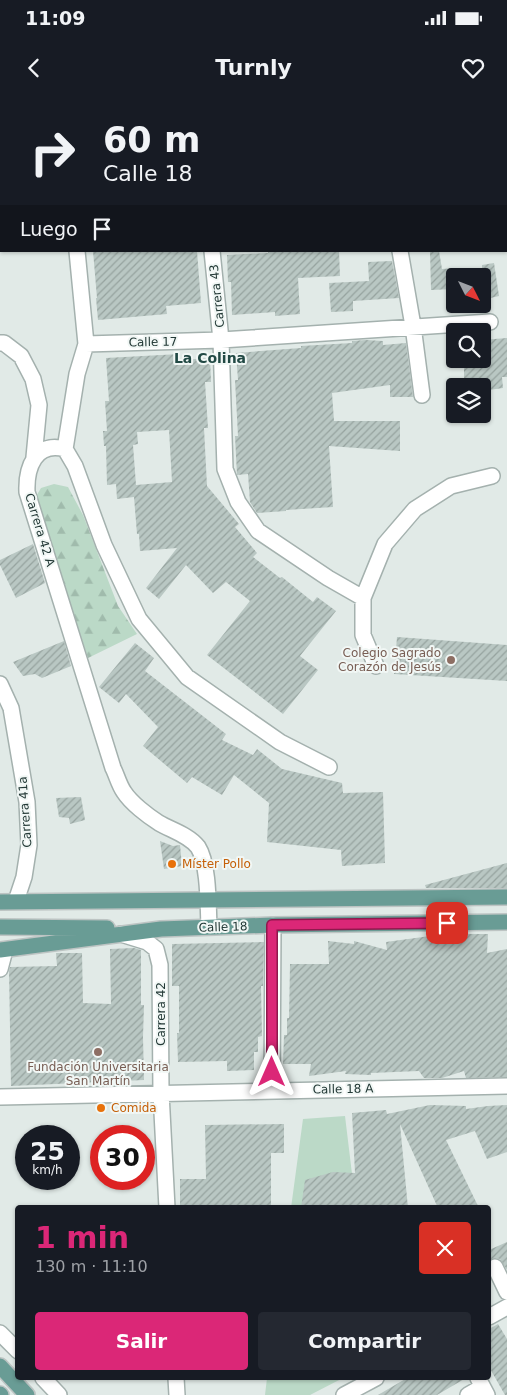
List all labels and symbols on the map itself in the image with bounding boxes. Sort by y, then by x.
street label: Carrera 43 [207,263,227,329]
north arrow [446,268,491,312]
street label: Calle 17 [128,335,178,349]
district label: La Colina [174,350,246,366]
street label: Carrera 42 A [22,492,58,569]
place label: Colegio Sagrado Corazón de Jesús [338,646,441,674]
marker: Colegio Sagrado Corazón de Jesús [445,654,457,666]
street label: Carrera 41a [16,776,34,848]
place label: Míster Pollo [182,857,251,871]
marker: Míster Pollo [166,858,178,870]
pin [426,902,468,944]
street label: Calle 18 [198,919,248,935]
street label: Carrera 42 [154,982,168,1046]
position arrow [245,1045,297,1097]
marker: Fundación Universitaria San Martín [92,1046,104,1058]
place label: Fundación Universitaria San Martín [27,1060,169,1088]
street label: Calle 18 A [312,1081,374,1097]
place label: Comida [111,1101,157,1115]
marker: Comida [95,1102,107,1114]
speed limit sign: 30 [90,1125,155,1190]

